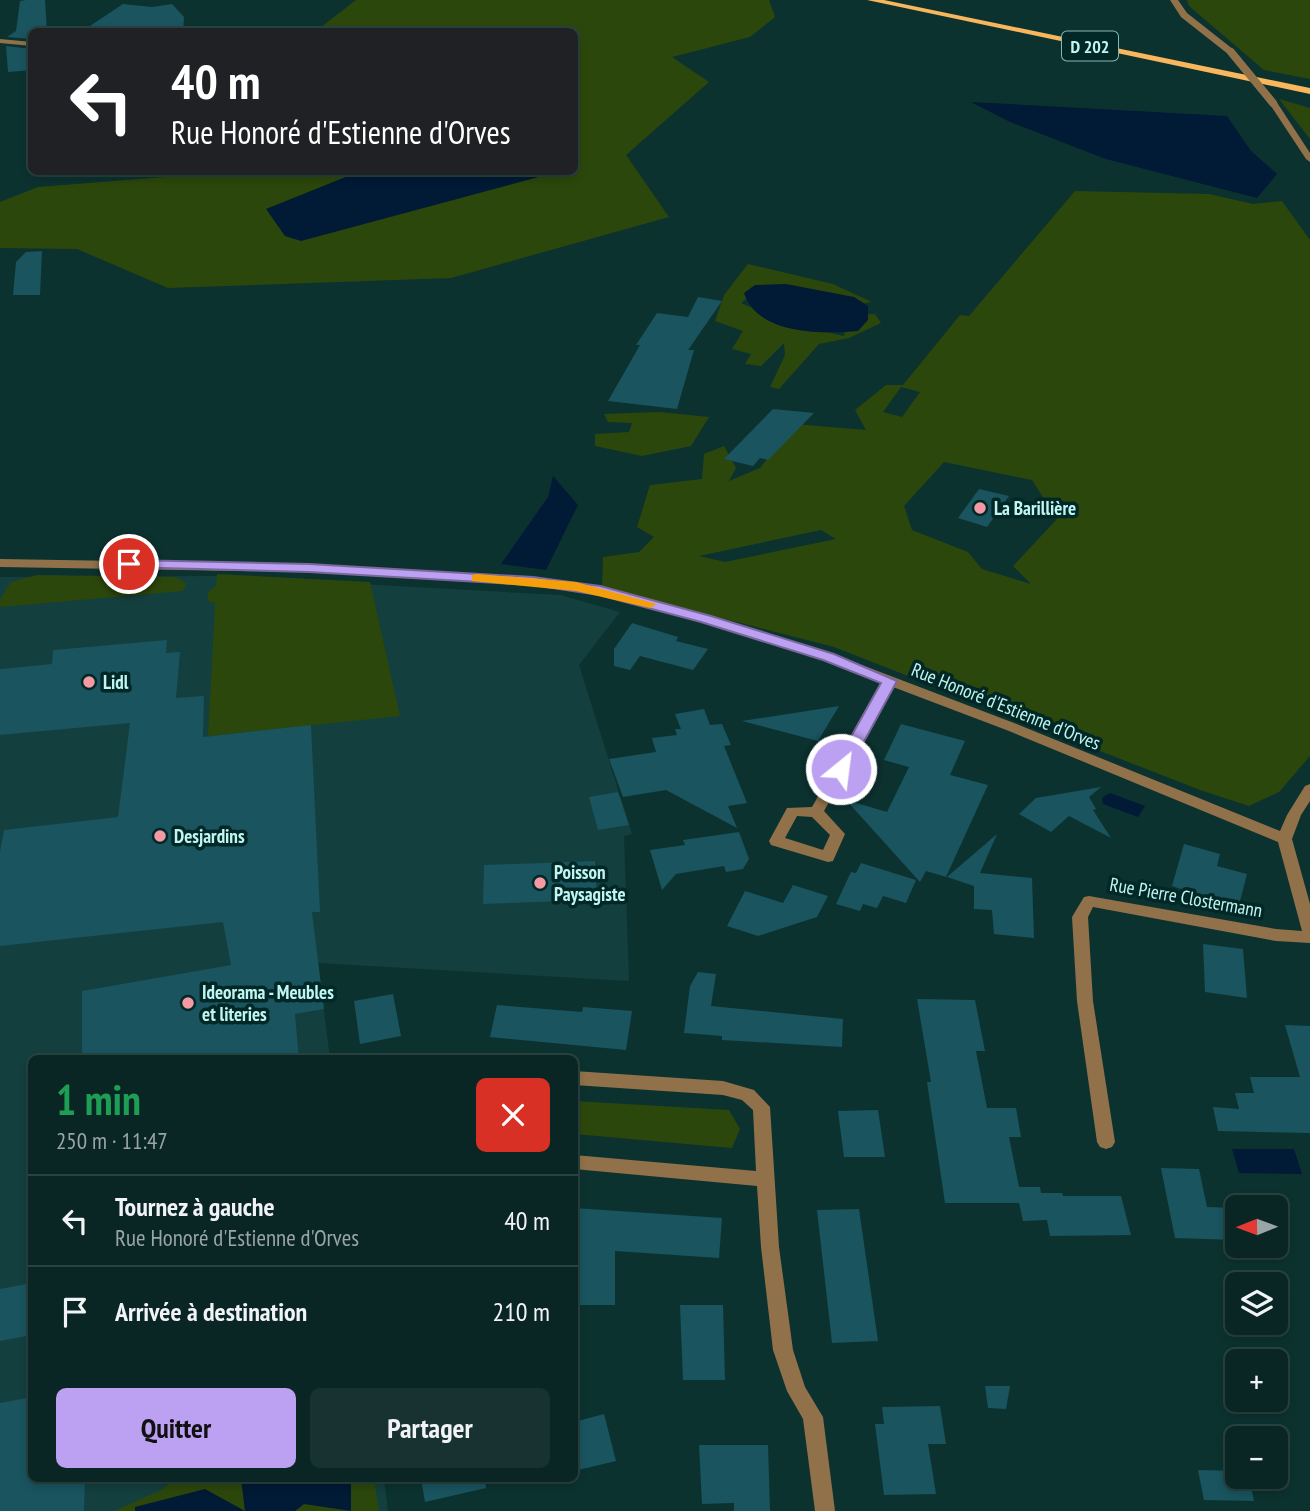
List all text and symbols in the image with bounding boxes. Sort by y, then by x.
road number: D 202 [1062,32,1118,60]
text: 40 m [171,49,260,113]
icon: left [56,56,147,147]
text: Rue Honoré d'Estienne d'Orves [171,111,511,153]
place label: La Barillière [994,496,1076,520]
marker: La Barillière [972,500,988,516]
pin [99,534,159,594]
icon: arrive [110,545,148,583]
street label: Rue Honoré d'Estienne d'Orves [908,657,1104,755]
place label: Lidl [103,670,129,694]
marker: Lidl [81,674,97,690]
position arrow [804,732,878,806]
place label: Desjardins [174,824,245,848]
marker: Desjardins [152,828,168,844]
place label: Poisson Paysagiste [554,860,626,906]
street label: Rue Pierre Clostermann [1108,872,1264,922]
marker: Poisson Paysagiste [532,875,548,891]
place label: Ideorama - Meubles et literies [202,980,334,1026]
marker: Ideorama - Meubles et literies [180,995,196,1011]
text: 1 min [56,1072,141,1127]
button: close [476,1078,550,1152]
text: 250 m · 11:47 [56,1126,168,1155]
text: Tournez à gauche [115,1190,275,1223]
north arrow [1225,1195,1288,1258]
map controls [1225,1195,1288,1489]
icon: left [56,1202,94,1240]
text: 40 m [504,1204,550,1237]
text: Rue Honoré d'Estienne d'Orves [115,1223,359,1252]
button: layers [1225,1272,1288,1335]
icon: arrive [56,1293,94,1331]
text: Arrivée à destination [115,1295,307,1328]
text: 210 m [492,1295,550,1328]
button: + [1225,1349,1288,1412]
button: Quitter [56,1388,296,1468]
button: Partager [310,1388,550,1468]
button: − [1225,1426,1288,1489]

